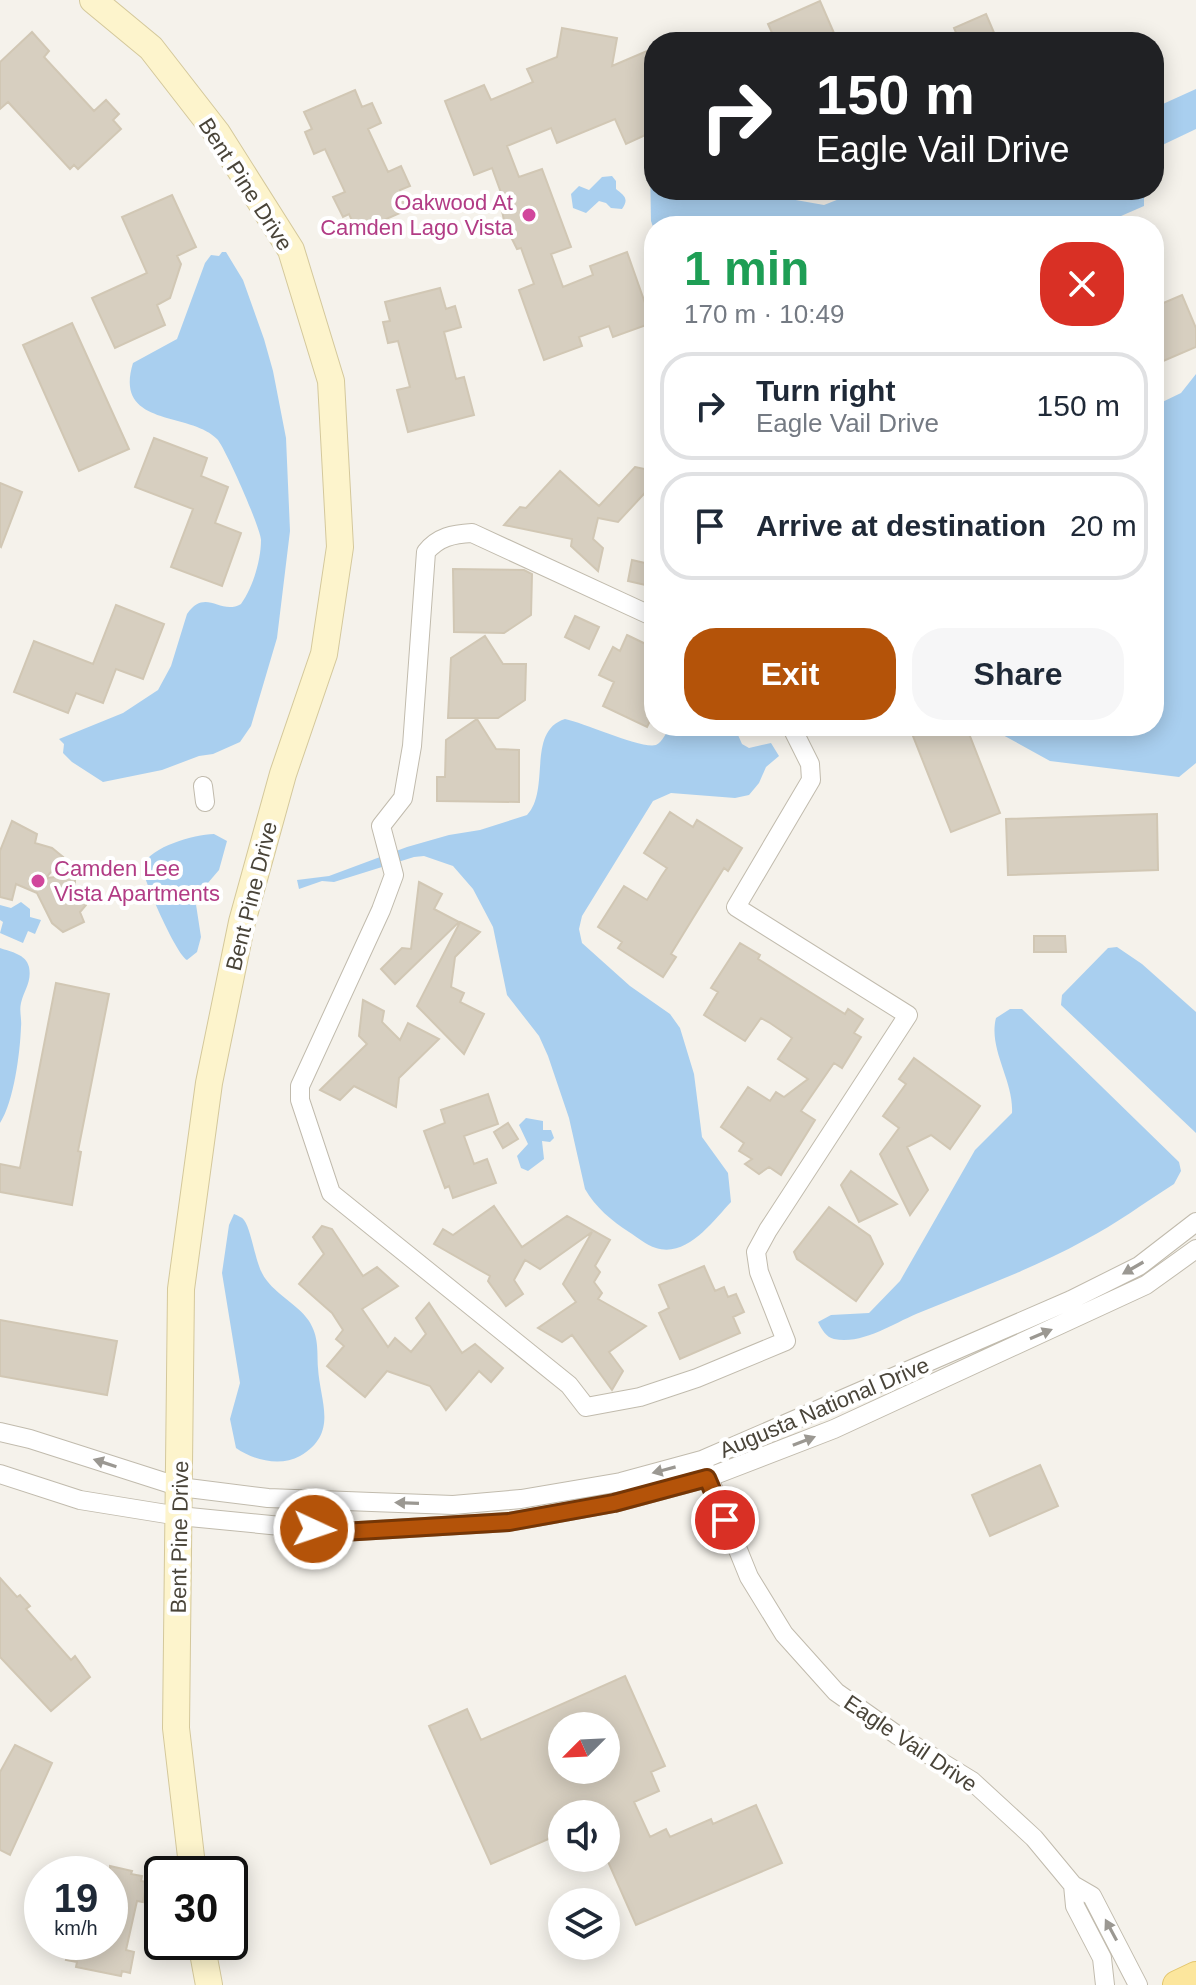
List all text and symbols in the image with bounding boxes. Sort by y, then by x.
text: 150 m [816,63,975,126]
icon: right [684,64,788,168]
street label: Bent Pine Drive [193,113,298,255]
text: Eagle Vail Drive [816,129,1069,170]
place label: Oakwood At Camden Lago Vista [320,190,514,240]
marker: Oakwood At Camden Lago Vista [520,206,538,224]
text: 1 min [684,242,809,295]
button: close [1040,242,1124,326]
text: 170 m · 10:49 [684,299,844,329]
text: Turn right [756,374,895,407]
icon: right [688,384,732,428]
text: 150 m [1037,389,1120,422]
text: Eagle Vail Drive [756,408,939,438]
icon: arrive [688,504,732,548]
text: Arrive at destination [756,509,1046,542]
text: 20 m [1070,509,1137,542]
button: Exit [684,628,896,720]
button: Share [912,628,1124,720]
street label: Bent Pine Drive [221,819,282,973]
place label: Camden Lee Vista Apartments [54,856,220,906]
marker: Camden Lee Vista Apartments [29,872,47,890]
one-way arrow [1122,1261,1144,1275]
one-way arrow [1029,1327,1053,1340]
street label: Augusta National Drive [716,1352,933,1463]
one-way arrow [792,1434,816,1447]
one-way arrow [93,1456,117,1469]
street label: Bent Pine Drive [166,1460,193,1614]
one-way arrow [651,1465,676,1477]
pin [691,1486,759,1554]
position arrow [272,1487,356,1571]
one-way arrow [394,1497,419,1510]
icon: arrive [703,1498,747,1542]
street label: Eagle Vail Drive [840,1690,982,1797]
north arrow [548,1712,620,1784]
map controls [548,1712,620,1960]
button: sound [548,1800,620,1872]
speed limit sign: 30 [144,1856,248,1960]
text: 19 [54,1876,98,1920]
button: layers [548,1888,620,1960]
text: km/h [54,1917,98,1939]
one-way arrow [1105,1919,1118,1942]

